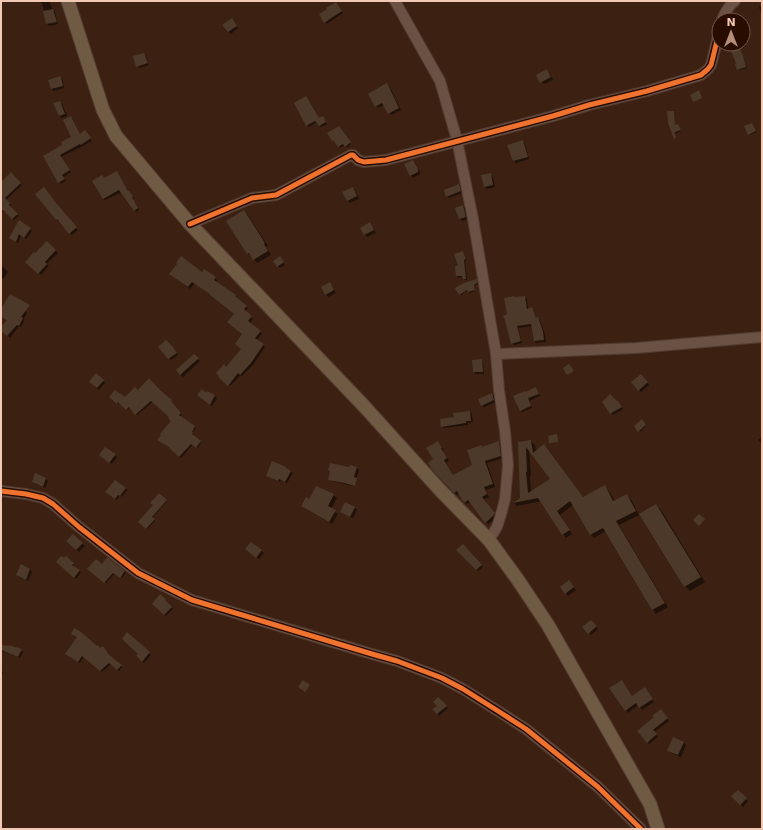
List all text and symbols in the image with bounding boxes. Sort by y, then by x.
north arrow [711,12,751,52]
text: N [726,16,736,29]

